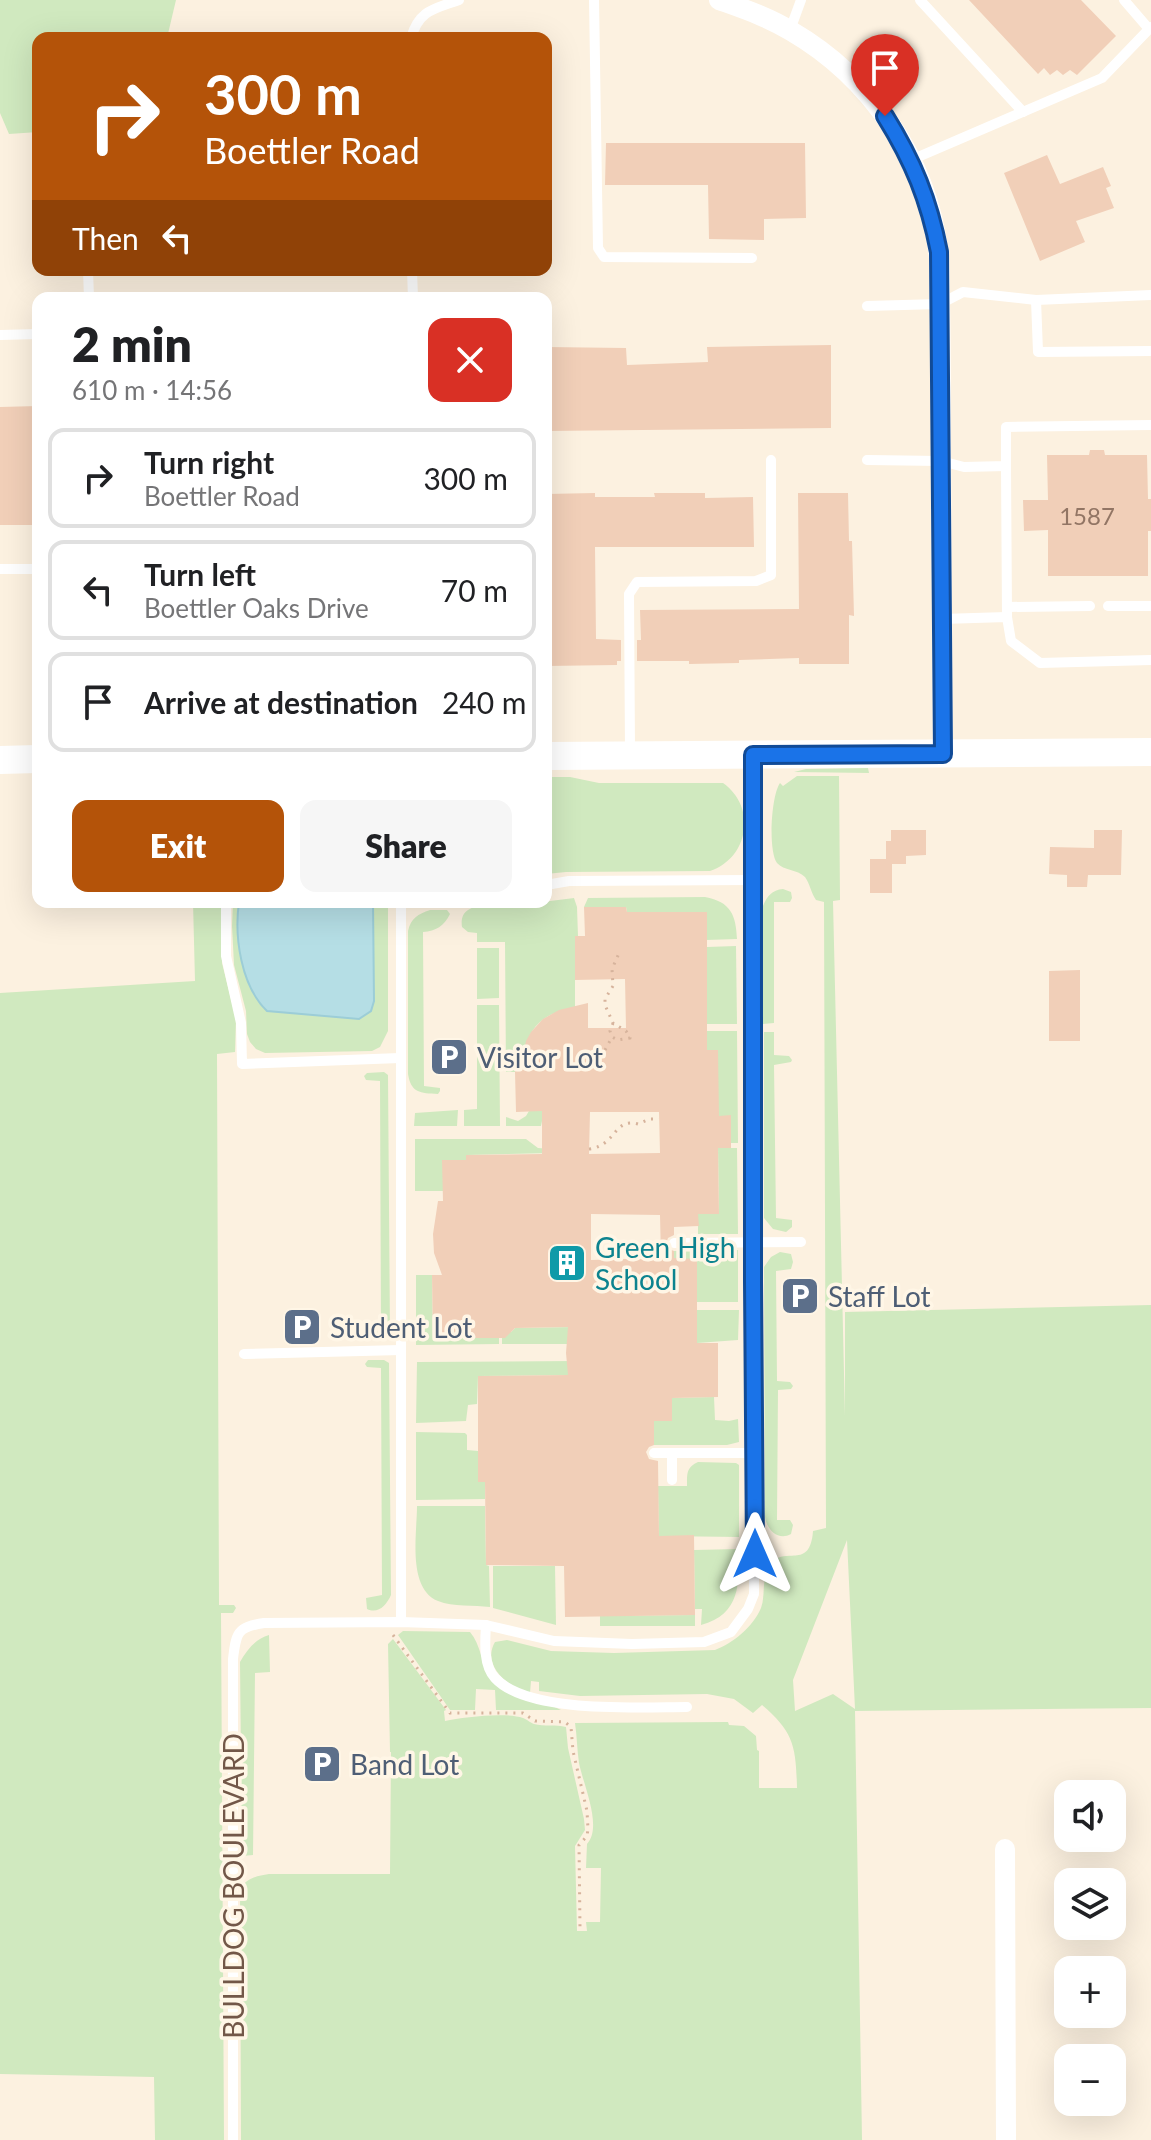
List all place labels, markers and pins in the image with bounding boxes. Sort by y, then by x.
pin [851,34,919,116]
parking icon: Visitor Lot [428,1036,470,1078]
place label: Visitor Lot [477,1040,603,1074]
place label: Green High School [595,1230,735,1296]
building icon: Green High School [546,1242,588,1284]
parking icon: Staff Lot [779,1275,821,1317]
place label: Staff Lot [828,1279,931,1313]
parking icon: Student Lot [281,1306,323,1348]
place label: Student Lot [330,1310,472,1344]
parking icon: Band Lot [301,1743,343,1785]
place label: Band Lot [350,1747,459,1781]

